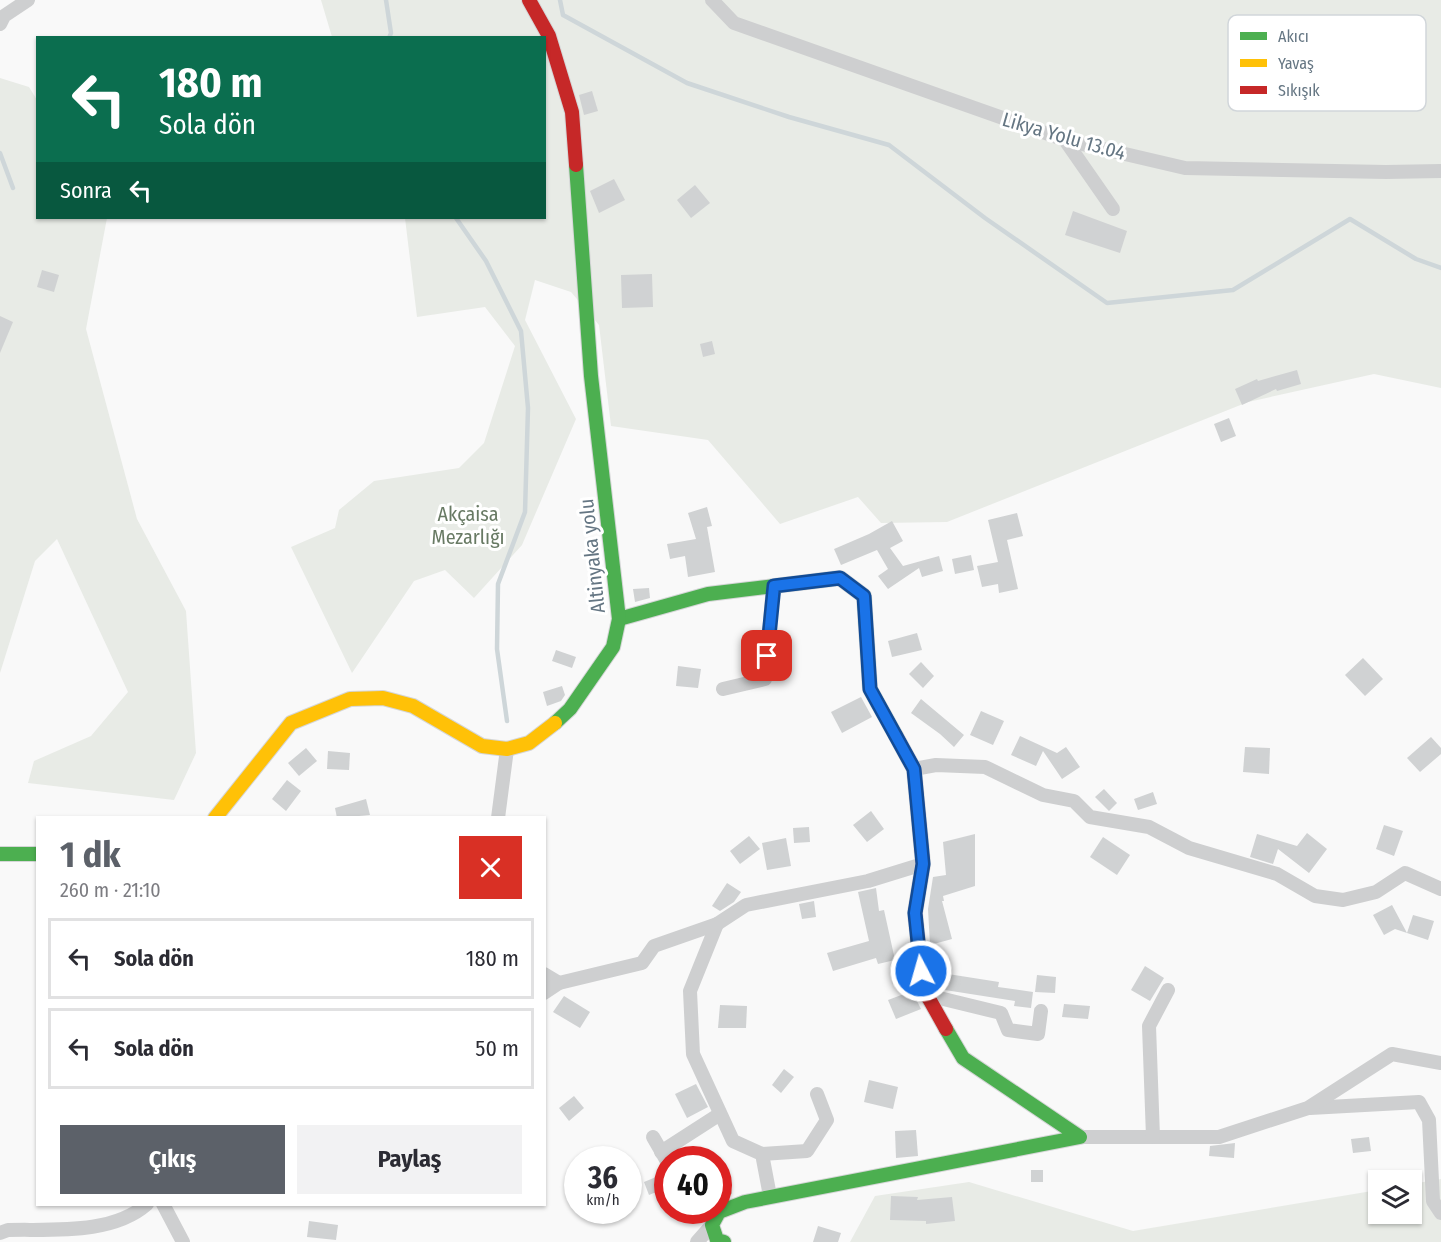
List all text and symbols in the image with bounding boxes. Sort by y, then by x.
legend [1228,15,1426,111]
text: Akıcı [1278,27,1309,46]
text: Yavaş [1278,54,1314,73]
text: 180 m [159,58,263,108]
icon: left [60,60,138,138]
text: Sıkışık [1278,81,1320,100]
street label: Likya Yolu 13.04 [1000,107,1129,165]
text: Sola dön [159,109,256,141]
icon: left [124,174,157,207]
text: Sonra [60,177,112,204]
street label: Altinyaka yolu [574,498,610,614]
park label: Akçaisa Mezarlığı [431,502,505,549]
pin [741,630,792,681]
icon: arrive [750,639,783,672]
text: 1 dk [60,833,121,877]
button: close [459,836,522,899]
text: 260 m · 21:10 [60,878,161,902]
position arrow [889,939,953,1003]
icon: left [63,942,96,975]
text: Sola dön [114,945,194,972]
text: 180 m [466,945,519,972]
icon: left [63,1032,96,1065]
text: Sola dön [114,1035,194,1062]
text: 50 m [475,1035,519,1062]
button: Çıkış [60,1125,285,1194]
button: Paylaş [297,1125,522,1194]
speed limit sign: 40 [654,1146,732,1224]
text: 36 [588,1160,618,1196]
map controls [1368,1170,1422,1224]
button: layers [1368,1170,1422,1224]
text: km/h [586,1191,620,1209]

